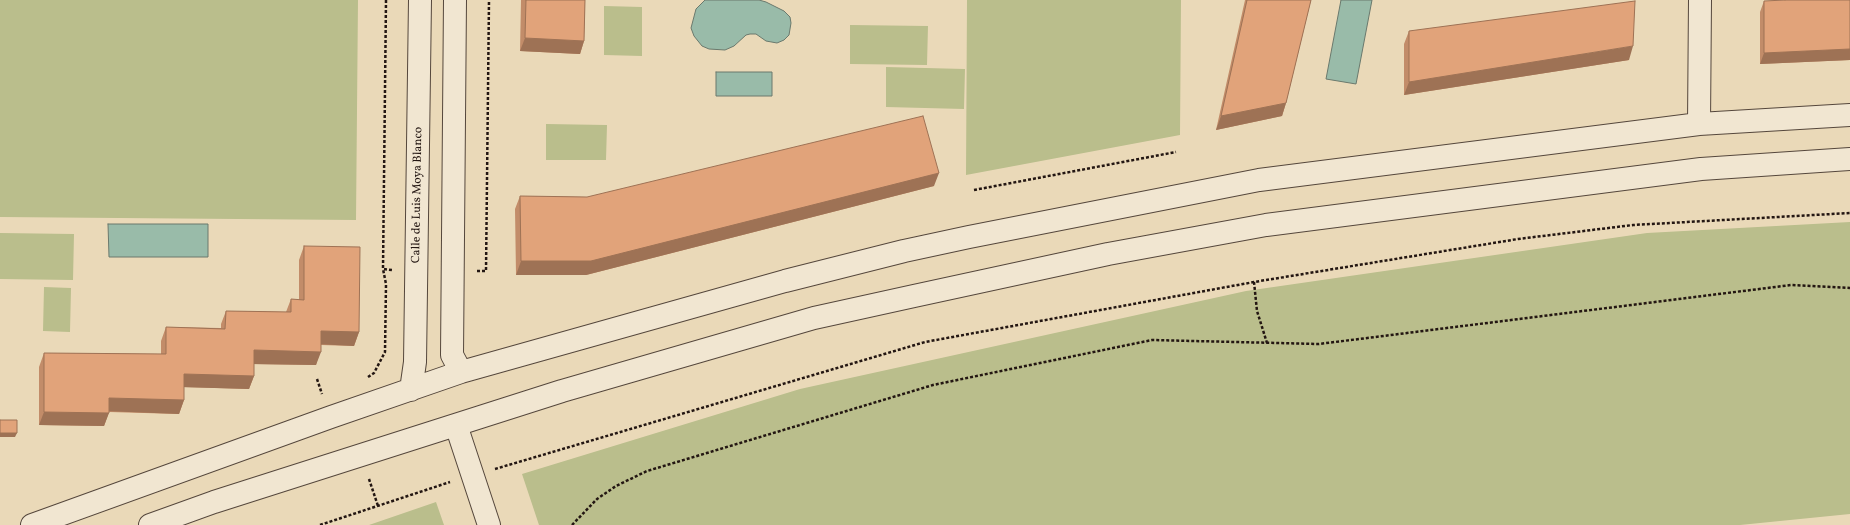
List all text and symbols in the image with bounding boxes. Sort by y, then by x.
street label: Calle de Luis Moya Blanco [410,127,426,263]

